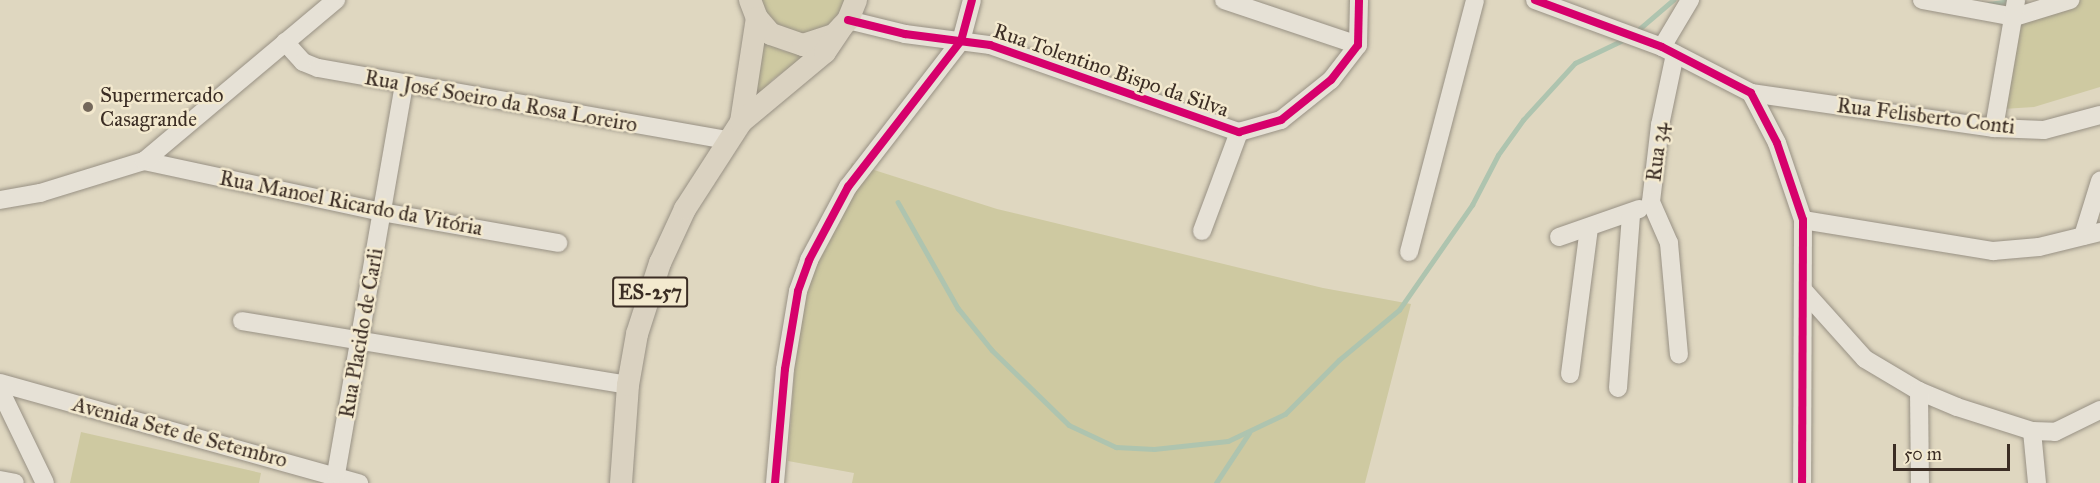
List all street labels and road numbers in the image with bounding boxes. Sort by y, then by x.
street label: Rua Tolentino Bispo da Silva [990,18,1232,122]
street label: Rua José Soeiro da Rosa Loreiro [363,65,639,137]
street label: Rua Felisberto Conti [1835,93,2017,139]
street label: Rua 34 [1641,121,1673,183]
street label: Rua Manoel Ricardo da Vitória [217,165,485,241]
street label: Rua Placido de Carli [334,246,388,420]
road number: ES-257 [611,275,689,309]
street label: Avenida Sete de Setembro [70,391,290,473]

